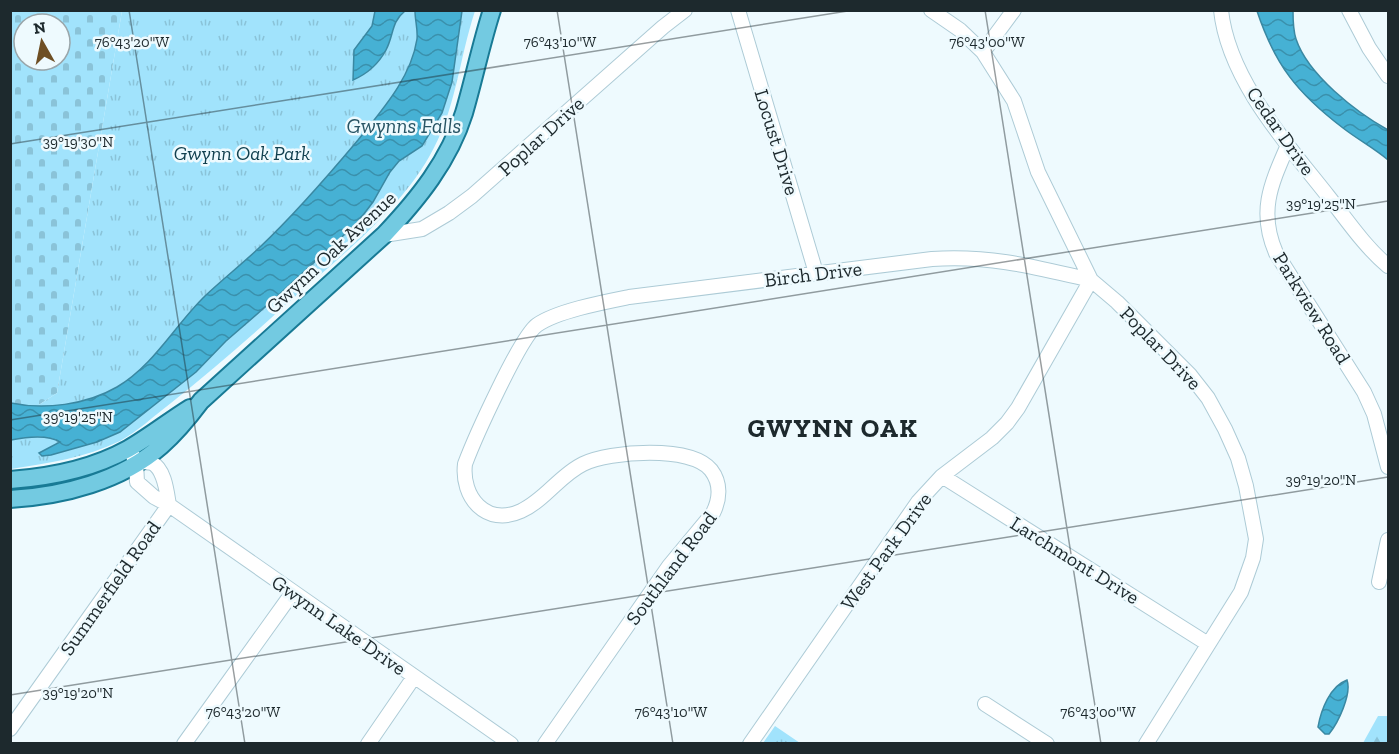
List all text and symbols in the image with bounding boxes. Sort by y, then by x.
north arrow [12,12,72,72]
text: N [32,17,47,38]
text: 76°43'20"W [95,33,169,51]
text: 76°43'10"W [524,33,596,51]
text: 76°43'00"W [949,33,1025,51]
street label: Cedar Drive [1242,82,1320,180]
street label: Locust Drive [750,86,804,198]
street label: Poplar Drive [493,91,589,181]
water label: Gwynns Falls [347,113,461,138]
text: 39°19'30"N [43,133,113,151]
park label: Gwynn Oak Park [174,141,310,165]
street label: Gwynn Oak Avenue [261,186,401,318]
text: 39°19'25"N [1286,195,1356,213]
street label: Parkview Road [1268,248,1356,368]
street label: Birch Drive [763,256,863,292]
street label: Poplar Drive [1115,301,1207,395]
text: 39°19'25"N [43,408,113,426]
district label: GWYNN OAK [748,412,918,444]
text: 39°19'20"N [1286,471,1356,489]
street label: West Park Drive [835,488,937,614]
street label: Southland Road [621,507,721,629]
street label: Larchmont Drive [1006,511,1144,609]
street label: Summerfield Road [55,516,165,660]
street label: Gwynn Lake Drive [267,570,411,680]
text: 39°19'20"N [43,684,113,702]
text: 76°43'20"W [206,703,280,721]
text: 76°43'10"W [635,703,707,721]
text: 76°43'00"W [1060,703,1136,721]

